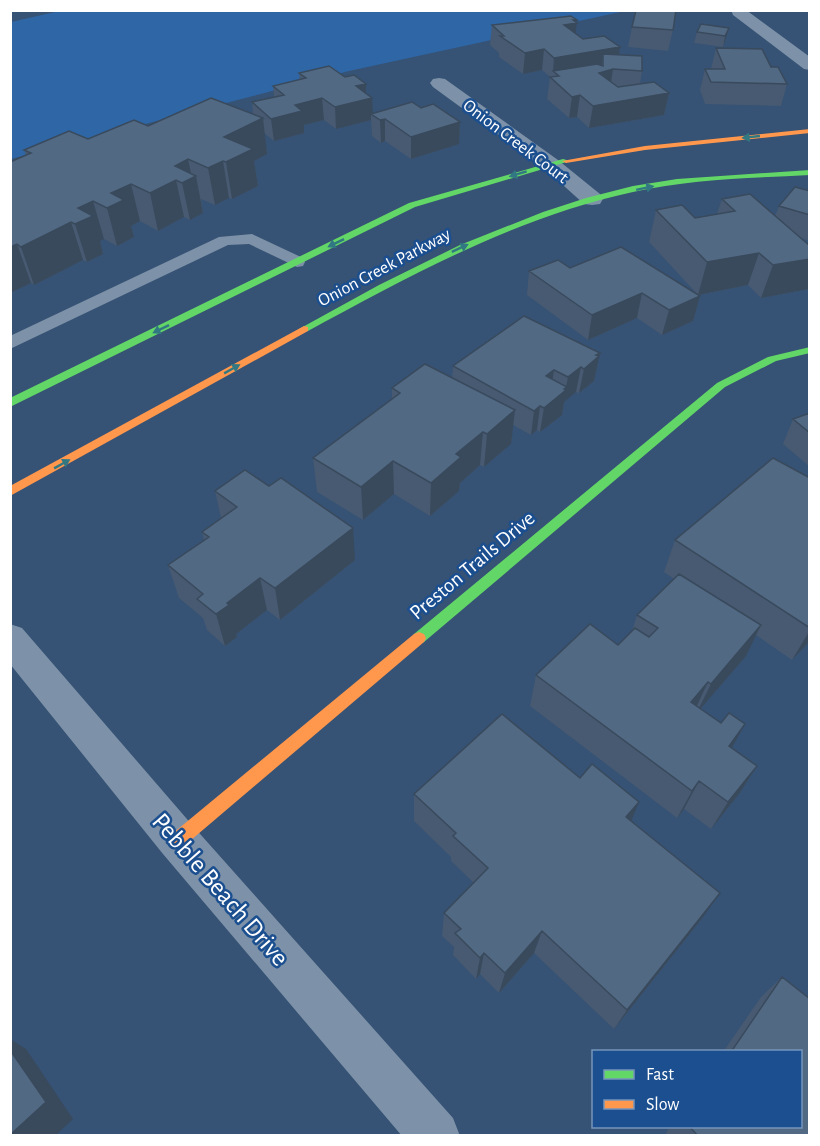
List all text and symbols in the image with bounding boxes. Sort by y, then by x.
street label: Onion Creek Court [459,96,572,187]
one-way arrow [742,132,761,142]
one-way arrow [509,170,527,179]
one-way arrow [636,183,655,192]
street label: Onion Creek Parkway [315,225,454,310]
one-way arrow [327,238,344,248]
one-way arrow [451,243,468,252]
one-way arrow [153,324,170,334]
one-way arrow [224,364,241,374]
one-way arrow [53,459,70,469]
street label: Preston Trails Drive [406,507,539,624]
street label: Pebble Beach Drive [147,808,294,971]
legend [592,1050,802,1128]
text: Fast [646,1066,674,1084]
text: Slow [646,1096,679,1114]

